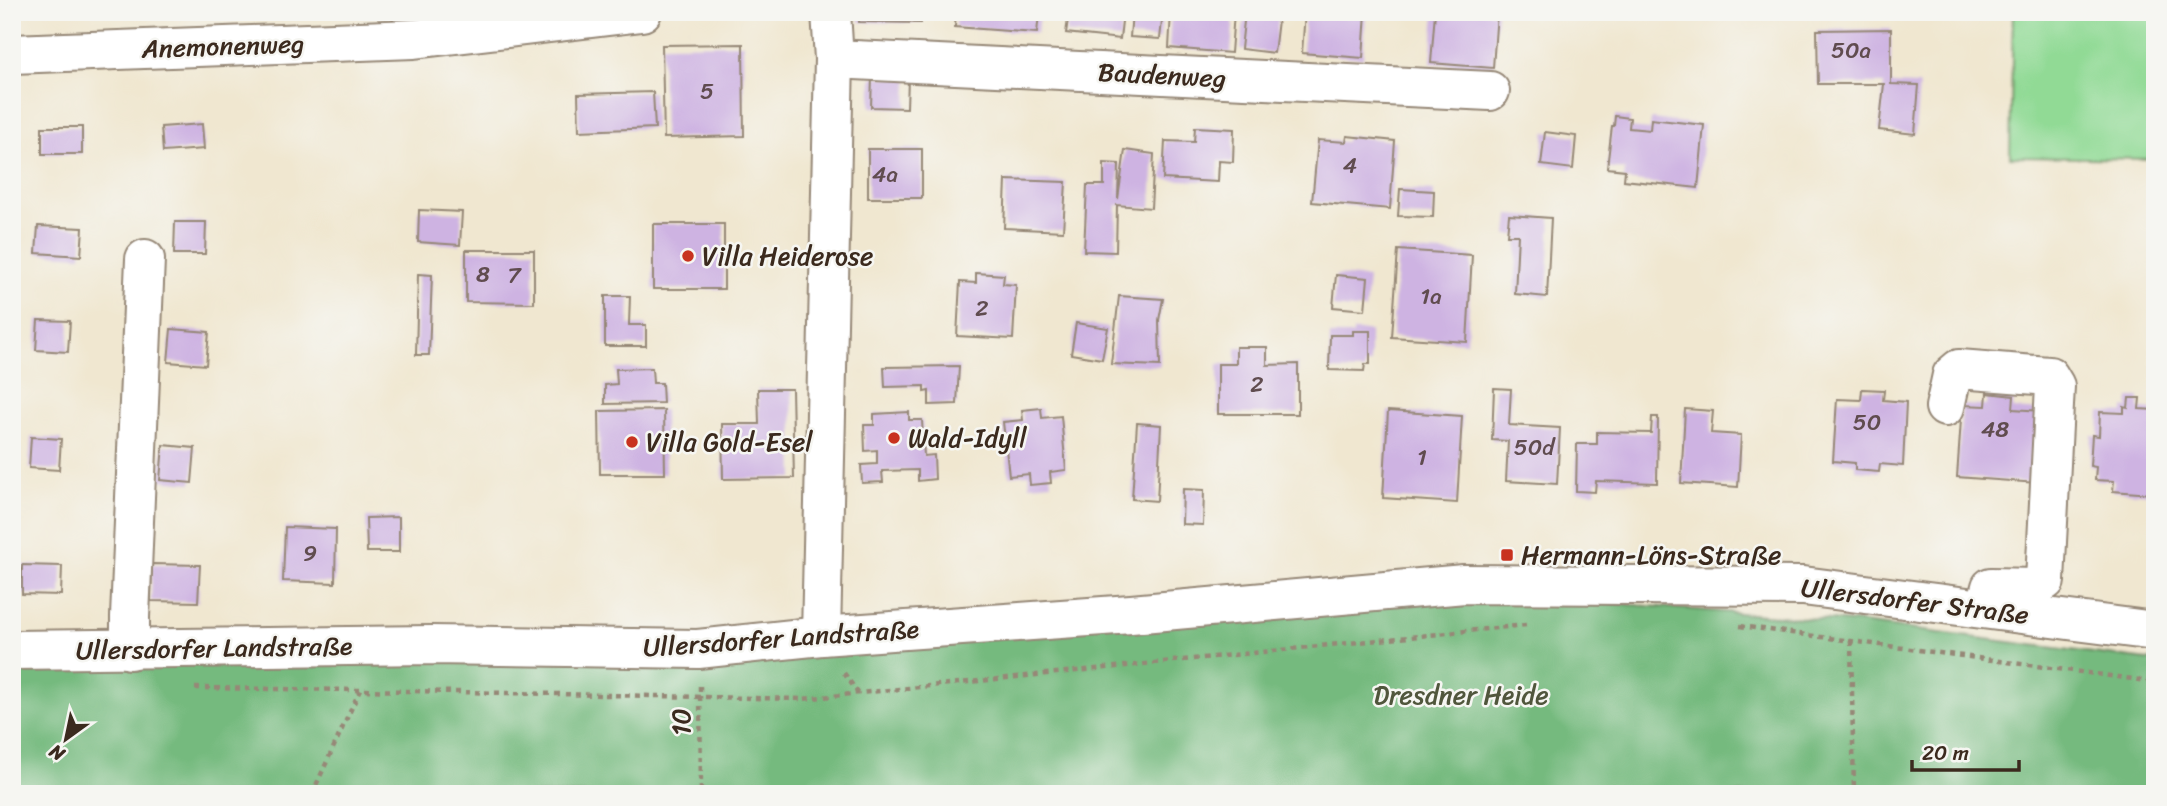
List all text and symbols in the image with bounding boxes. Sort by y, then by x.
street label: Anemonenweg [140,20,305,72]
house number: 50a [1831,30,1871,71]
street label: Baudenweg [1097,49,1227,101]
house number: 5 [700,71,714,112]
house number: 4 [1343,145,1357,186]
house number: 4a [872,154,898,195]
place label: Villa Heiderose [702,233,873,279]
marker: Villa Heiderose [680,248,696,264]
house number: 8 [476,254,490,295]
house number: 7 [507,255,522,296]
house number: 1a [1420,276,1442,317]
house number: 2 [975,288,989,329]
house number: 2 [1250,364,1264,405]
house number: 50 [1853,402,1881,443]
house number: 48 [1981,409,2009,450]
place label: Wald-Idyll [908,415,1027,461]
place label: Villa Gold-Esel [646,419,813,465]
house number: 50d [1514,427,1556,468]
marker: Wald-Idyll [886,430,902,446]
marker: Villa Gold-Esel [624,434,640,450]
house number: 1 [1417,437,1427,478]
place label: Hermann-Löns-Straße [1521,532,1781,578]
house number: 9 [303,533,317,574]
marker: Hermann-Löns-Straße [1499,547,1515,563]
street label: Ullersdorfer Straße [1799,564,2031,638]
street label: Ullersdorfer Landstraße [641,605,921,671]
street label: Ullersdorfer Landstraße [75,623,353,673]
park label: Dresdner Heide [1373,672,1549,718]
north arrow [32,704,102,774]
street label: 10 [658,708,704,736]
scale bar [1912,729,2018,773]
text: 20 m [1922,734,1969,772]
text: N [42,735,72,771]

